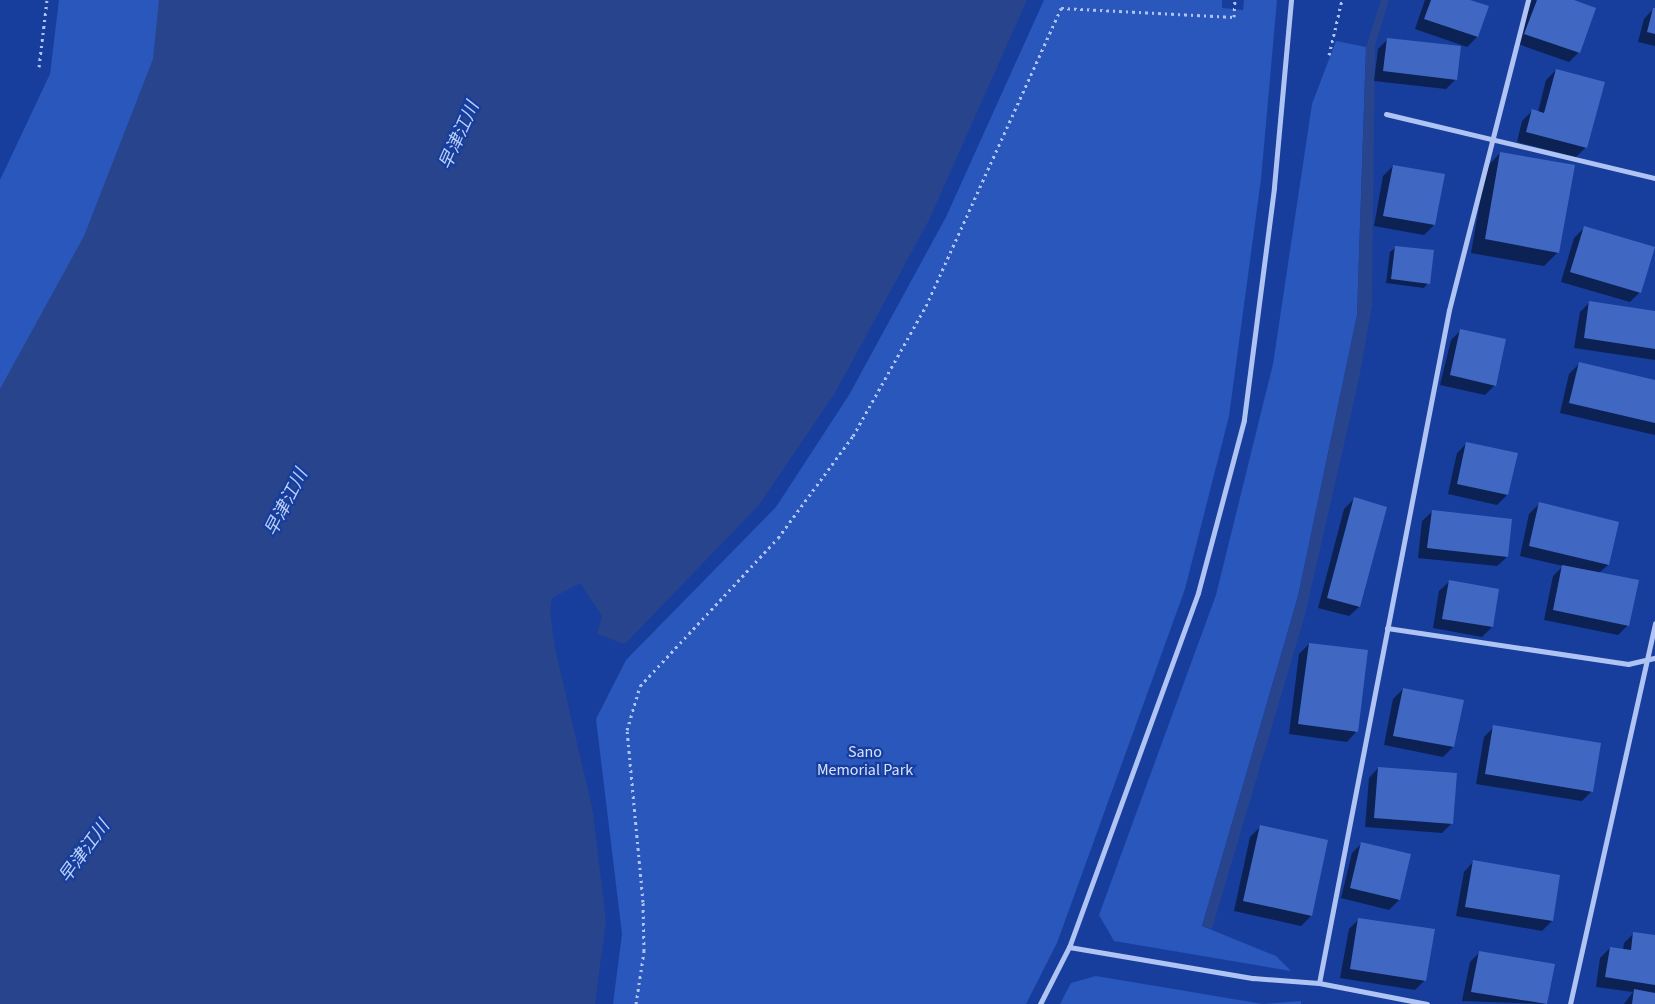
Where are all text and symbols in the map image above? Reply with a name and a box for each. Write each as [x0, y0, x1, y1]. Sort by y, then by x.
water label: 早津江川 [435, 99, 485, 173]
water label: 早津江川 [261, 466, 313, 540]
park label: Sano Memorial Park [817, 742, 913, 780]
water label: 早津江川 [55, 817, 115, 887]

